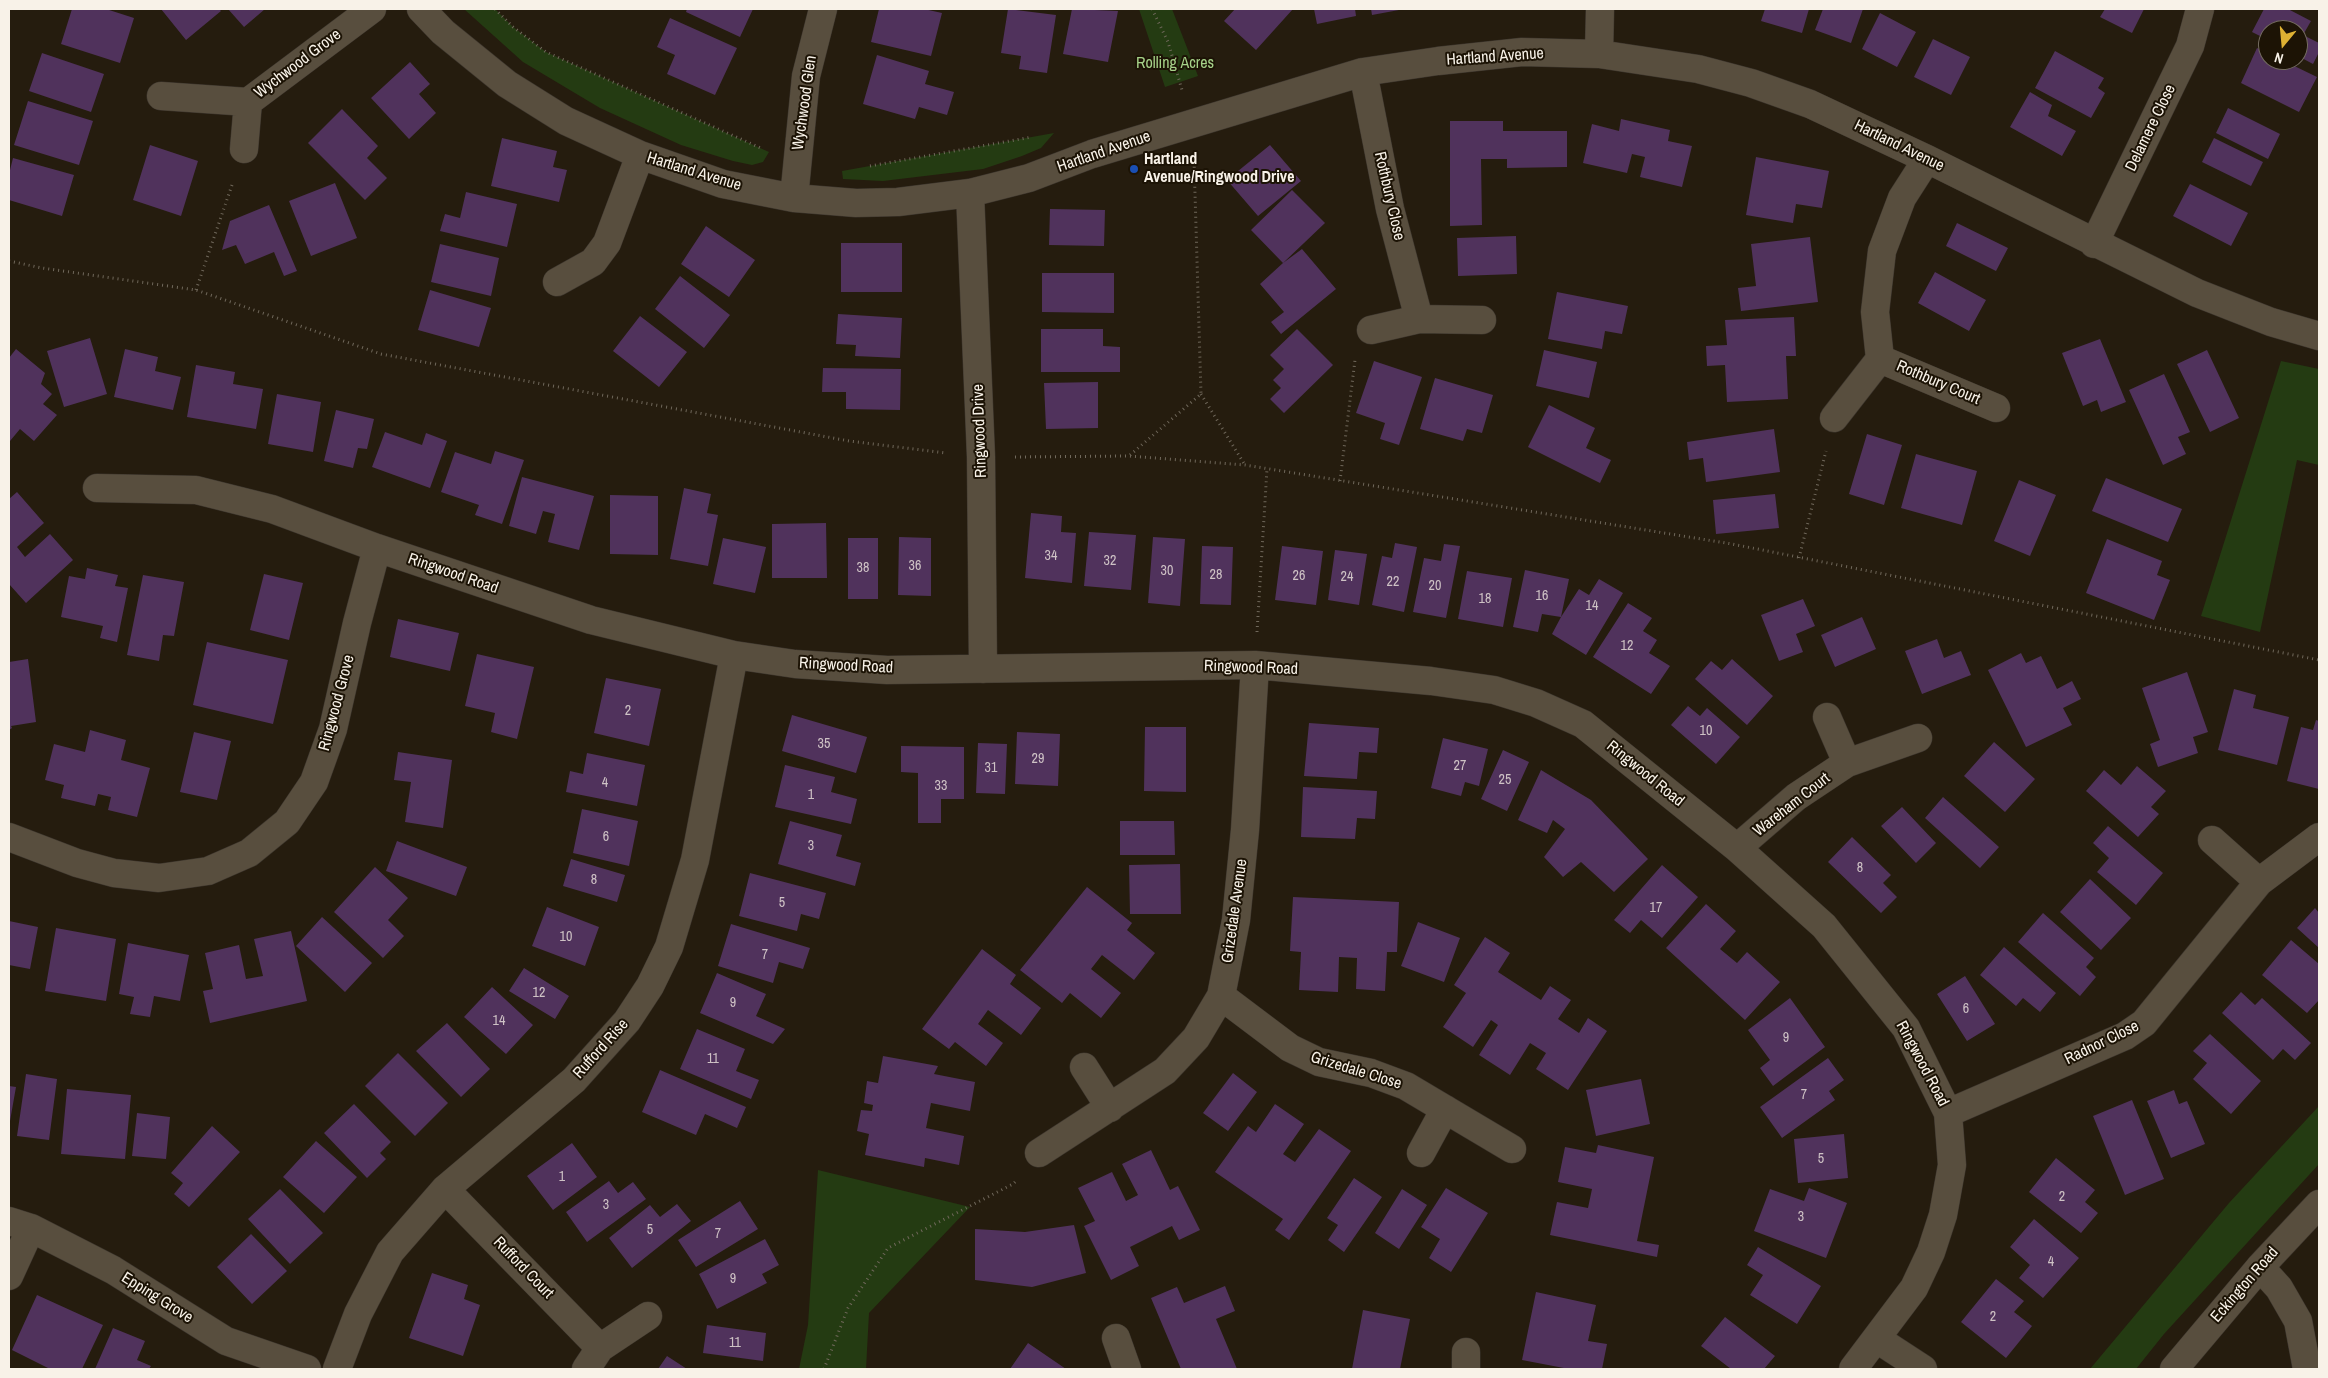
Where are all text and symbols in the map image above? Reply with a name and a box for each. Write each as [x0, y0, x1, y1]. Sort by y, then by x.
north arrow [2258, 20, 2308, 70]
street label: Wychwood Grove [251, 25, 345, 103]
street label: Hartland Avenue [1446, 44, 1544, 70]
text: N [2272, 49, 2286, 68]
street label: Wychwood Glen [789, 54, 821, 152]
park label: Rolling Acres [1136, 54, 1214, 74]
street label: Delamere Close [2122, 82, 2180, 174]
street label: Hartland Avenue [1851, 116, 1947, 176]
street label: Hartland Avenue [1055, 127, 1153, 177]
street label: Hartland Avenue [645, 149, 743, 195]
place label: Hartland Avenue/Ringwood Drive [1144, 150, 1294, 188]
street label: Rothbury Close [1369, 150, 1409, 242]
marker: Hartland Avenue/Ringwood Drive [1128, 163, 1140, 175]
street label: Rothbury Court [1893, 357, 1983, 409]
street label: Ringwood Drive [969, 384, 991, 478]
house number: 34 [1045, 548, 1057, 564]
street label: Ringwood Road [405, 550, 501, 598]
house number: 32 [1104, 553, 1116, 569]
house number: 36 [909, 558, 921, 574]
house number: 38 [857, 560, 869, 576]
house number: 30 [1161, 563, 1173, 579]
house number: 28 [1210, 567, 1222, 583]
house number: 26 [1293, 568, 1305, 584]
house number: 24 [1341, 569, 1353, 585]
house number: 22 [1387, 574, 1399, 590]
house number: 20 [1429, 578, 1441, 594]
house number: 16 [1536, 588, 1548, 604]
house number: 18 [1479, 591, 1491, 607]
house number: 14 [1586, 598, 1598, 614]
house number: 12 [1621, 638, 1633, 654]
street label: Ringwood Grove [315, 653, 359, 753]
street label: Ringwood Road [799, 654, 893, 678]
street label: Ringwood Road [1204, 657, 1298, 679]
house number: 2 [625, 703, 631, 719]
house number: 10 [1700, 723, 1712, 739]
house number: 35 [818, 736, 830, 752]
street label: Ringwood Road [1602, 737, 1688, 811]
house number: 29 [1032, 751, 1044, 767]
house number: 27 [1454, 758, 1466, 774]
house number: 31 [985, 760, 997, 776]
street label: Wareham Court [1750, 769, 1834, 841]
house number: 25 [1499, 772, 1511, 788]
house number: 4 [602, 775, 608, 791]
house number: 33 [935, 778, 947, 794]
house number: 1 [808, 787, 814, 803]
house number: 6 [603, 829, 609, 845]
house number: 3 [808, 838, 814, 854]
street label: Grizedale Avenue [1218, 858, 1252, 964]
house number: 8 [1857, 860, 1863, 876]
house number: 8 [591, 872, 597, 888]
house number: 5 [779, 895, 785, 911]
house number: 17 [1650, 900, 1662, 916]
house number: 10 [560, 929, 572, 945]
house number: 7 [762, 947, 768, 963]
house number: 12 [533, 985, 545, 1001]
house number: 9 [730, 995, 736, 1011]
house number: 6 [1963, 1001, 1969, 1017]
house number: 14 [493, 1013, 505, 1029]
street label: Rufford Rise [569, 1015, 633, 1083]
street label: Radnor Close [2062, 1017, 2142, 1069]
street label: Ringwood Road [1891, 1018, 1953, 1110]
house number: 9 [1783, 1030, 1789, 1046]
street label: Grizedale Close [1308, 1048, 1404, 1094]
house number: 11 [707, 1051, 719, 1067]
house number: 7 [1801, 1087, 1807, 1103]
house number: 5 [1818, 1151, 1824, 1167]
house number: 1 [559, 1169, 565, 1185]
house number: 2 [2059, 1189, 2065, 1205]
house number: 3 [603, 1197, 609, 1213]
house number: 3 [1798, 1209, 1804, 1225]
house number: 5 [647, 1222, 653, 1238]
house number: 7 [715, 1226, 721, 1242]
street label: Rufford Court [489, 1233, 557, 1303]
street label: Eckington Road [2207, 1243, 2283, 1327]
house number: 4 [2048, 1254, 2054, 1270]
street label: Epping Grove [118, 1268, 196, 1328]
house number: 9 [730, 1271, 736, 1287]
house number: 2 [1990, 1309, 1996, 1325]
house number: 11 [729, 1335, 741, 1351]

